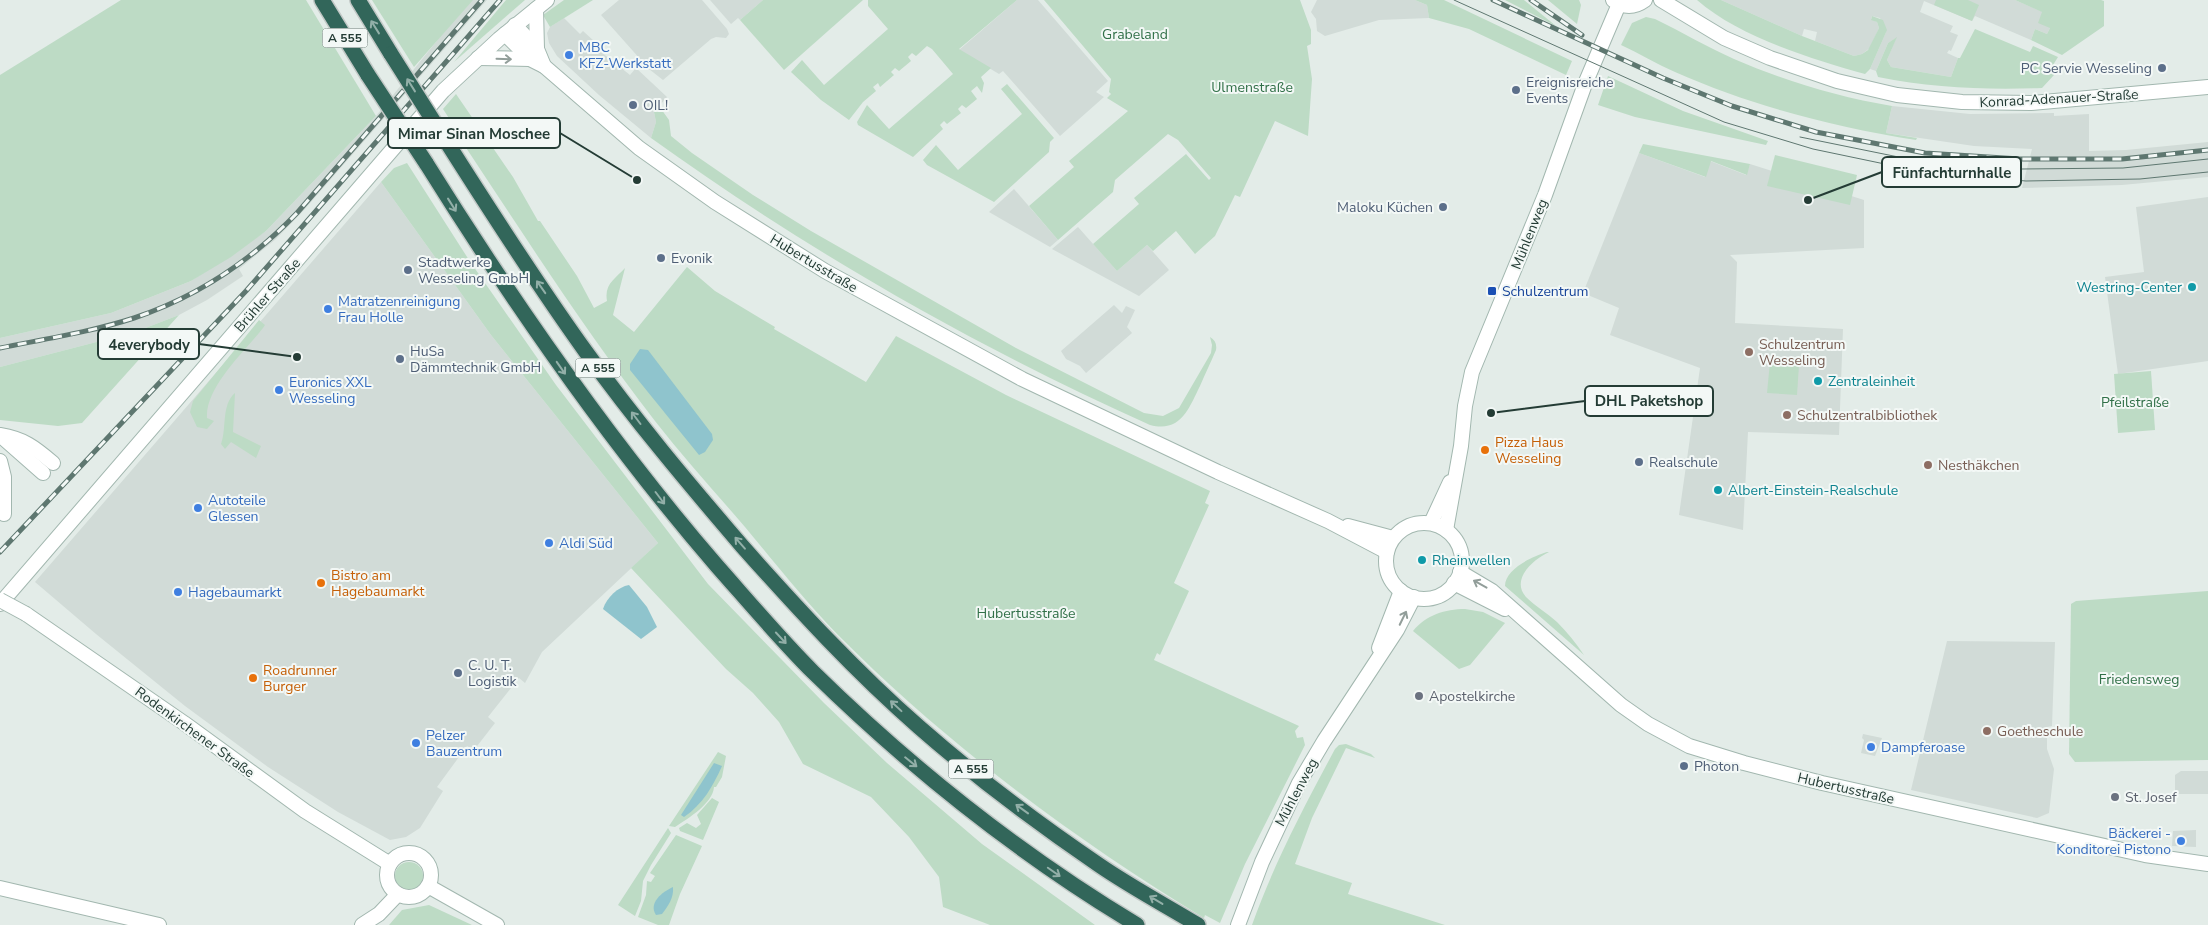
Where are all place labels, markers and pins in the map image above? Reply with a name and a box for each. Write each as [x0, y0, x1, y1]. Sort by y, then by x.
place label: MBC KFZ-Werkstatt [579, 38, 671, 73]
marker: MBC KFZ-Werkstatt [563, 49, 575, 61]
place label: PC Servie Wesseling [2021, 59, 2152, 78]
marker: PC Servie Wesseling [2156, 62, 2168, 74]
place label: Ereignisreiche Events [1526, 73, 1613, 108]
marker: Ereignisreiche Events [1510, 84, 1522, 96]
place label: OIL! [643, 96, 668, 115]
marker: OIL! [627, 99, 639, 111]
callout: Mimar Sinan Moschee [388, 118, 560, 148]
callout: Fünfachturnhalle [1882, 157, 2021, 187]
place label: Maloku Küchen [1337, 198, 1433, 217]
marker: Maloku Küchen [1437, 201, 1449, 213]
place label: Evonik [671, 249, 713, 268]
marker: Evonik [655, 252, 667, 264]
place label: Stadtwerke Wesseling GmbH [418, 253, 529, 288]
marker: Stadtwerke Wesseling GmbH [402, 264, 414, 276]
place label: Westring-Center [2076, 278, 2182, 297]
marker: Westring-Center [2186, 281, 2198, 293]
place label: Schulzentrum [1502, 282, 1589, 301]
marker: Schulzentrum [1486, 285, 1498, 297]
place label: Matratzenreinigung Frau Holle [338, 292, 460, 327]
marker: Matratzenreinigung Frau Holle [322, 303, 334, 315]
callout: 4everybody [98, 329, 199, 359]
place label: Schulzentrum Wesseling [1759, 335, 1846, 370]
place label: HuSa Dämmtechnik GmbH [410, 342, 541, 377]
marker: Schulzentrum Wesseling [1743, 346, 1755, 358]
marker: HuSa Dämmtechnik GmbH [394, 353, 406, 365]
place label: Zentraleinheit [1828, 372, 1915, 391]
place label: Euronics XXL Wesseling [289, 373, 372, 408]
marker: Zentraleinheit [1812, 375, 1824, 387]
marker: Euronics XXL Wesseling [273, 384, 285, 396]
callout: DHL Paketshop [1585, 386, 1713, 416]
place label: Schulzentralbibliothek [1797, 406, 1938, 425]
marker: Schulzentralbibliothek [1781, 409, 1793, 421]
place label: Pizza Haus Wesseling [1495, 433, 1564, 468]
marker: Pizza Haus Wesseling [1479, 444, 1491, 456]
place label: Realschule [1649, 453, 1718, 472]
marker: Realschule [1633, 456, 1645, 468]
place label: Nesthäkchen [1938, 456, 2019, 475]
marker: Nesthäkchen [1922, 459, 1934, 471]
place label: Albert-Einstein-Realschule [1728, 481, 1898, 500]
marker: Albert-Einstein-Realschule [1712, 484, 1724, 496]
place label: Autoteile Glessen [208, 491, 266, 526]
marker: Autoteile Glessen [192, 502, 204, 514]
place label: Aldi Süd [559, 534, 613, 553]
marker: Aldi Süd [543, 537, 555, 549]
place label: Rheinwellen [1432, 551, 1511, 570]
marker: Rheinwellen [1416, 554, 1428, 566]
place label: Bistro am Hagebaumarkt [331, 566, 424, 601]
marker: Bistro am Hagebaumarkt [315, 577, 327, 589]
place label: Hagebaumarkt [188, 583, 281, 602]
marker: Hagebaumarkt [172, 586, 184, 598]
place label: C. U. T. Logistik [468, 656, 518, 691]
place label: Roadrunner Burger [263, 661, 337, 696]
marker: C. U. T. Logistik [452, 667, 464, 679]
marker: Roadrunner Burger [247, 672, 259, 684]
place label: Apostelkirche [1429, 687, 1515, 706]
marker: Apostelkirche [1413, 690, 1425, 702]
place label: Goetheschule [1997, 722, 2083, 741]
marker: Goetheschule [1981, 725, 1993, 737]
place label: Pelzer Bauzentrum [426, 726, 502, 761]
marker: Pelzer Bauzentrum [410, 737, 422, 749]
place label: Dampferoase [1881, 738, 1965, 757]
marker: Dampferoase [1865, 741, 1877, 753]
place label: Photon [1694, 757, 1739, 776]
marker: Photon [1678, 760, 1690, 772]
place label: St. Josef [2125, 788, 2177, 807]
marker: St. Josef [2109, 791, 2121, 803]
place label: Bäckerei - Konditorei Pistono [2056, 824, 2171, 859]
marker: Bäckerei - Konditorei Pistono [2175, 835, 2187, 847]

